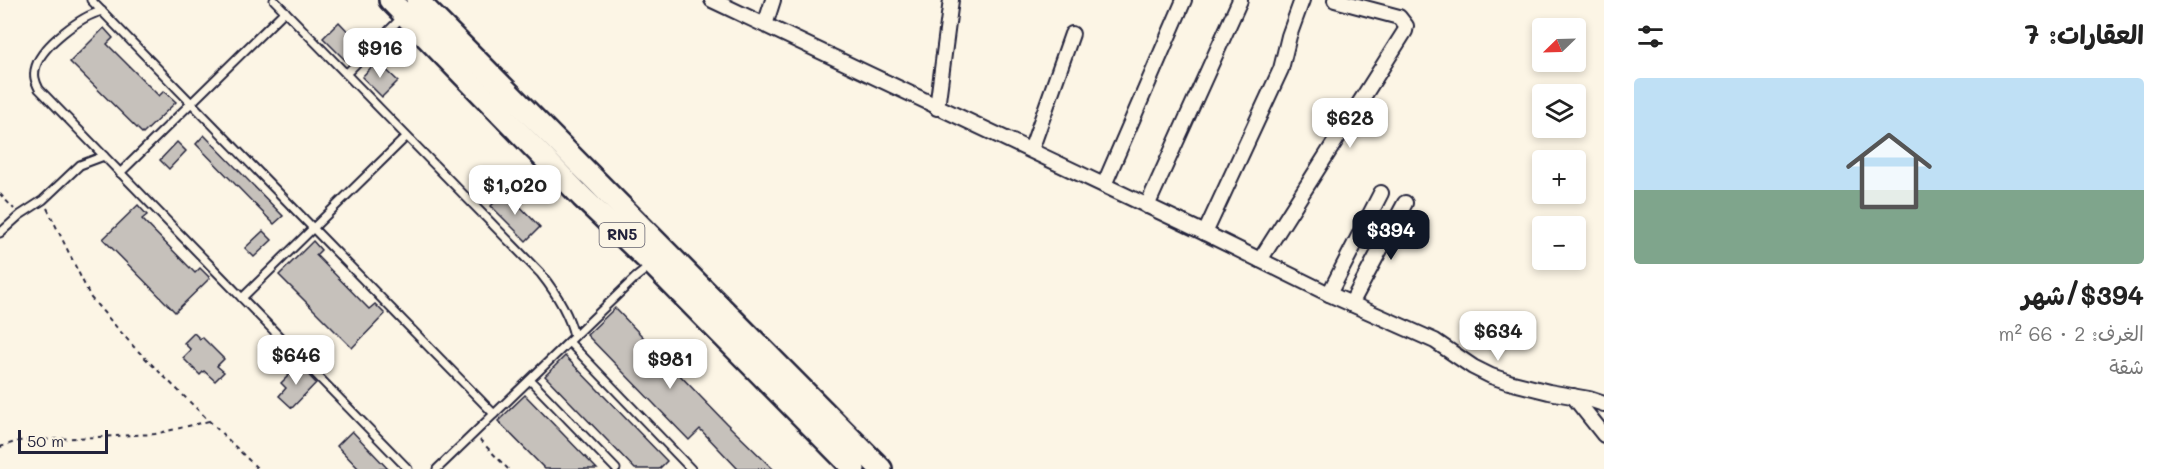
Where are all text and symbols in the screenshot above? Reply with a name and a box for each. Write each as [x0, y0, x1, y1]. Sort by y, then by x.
text: العقارات: 7 [2025, 17, 2144, 51]
north arrow [1532, 18, 1586, 72]
map controls [1532, 18, 1586, 270]
icon: filters [1634, 20, 1667, 53]
pin: $916 [344, 28, 416, 79]
text: $916 [357, 34, 403, 60]
button: layers [1532, 84, 1586, 138]
pin: $628 [1314, 98, 1386, 149]
text: $628 [1326, 104, 1374, 130]
icon: home [1835, 117, 1943, 225]
button: + [1532, 150, 1586, 204]
pin: $1,020 [466, 165, 564, 216]
text: $1,020 [483, 171, 547, 197]
pin: $394 [1355, 210, 1427, 261]
text: $394 [1366, 216, 1416, 242]
button: − [1532, 216, 1586, 270]
road number: RN5 [600, 223, 644, 247]
text: $394/شهر [2022, 278, 2144, 312]
pin: $634 [1462, 311, 1534, 362]
text: $634 [1473, 317, 1523, 343]
text: الغرف: 2 · 66 m² [1999, 320, 2144, 346]
pin: $646 [260, 335, 332, 386]
pin: $981 [634, 339, 706, 390]
text: $646 [271, 341, 321, 367]
text: $981 [647, 345, 693, 371]
text: شقة [2109, 353, 2144, 379]
scale bar [18, 427, 108, 454]
text: 50 m [27, 430, 64, 451]

